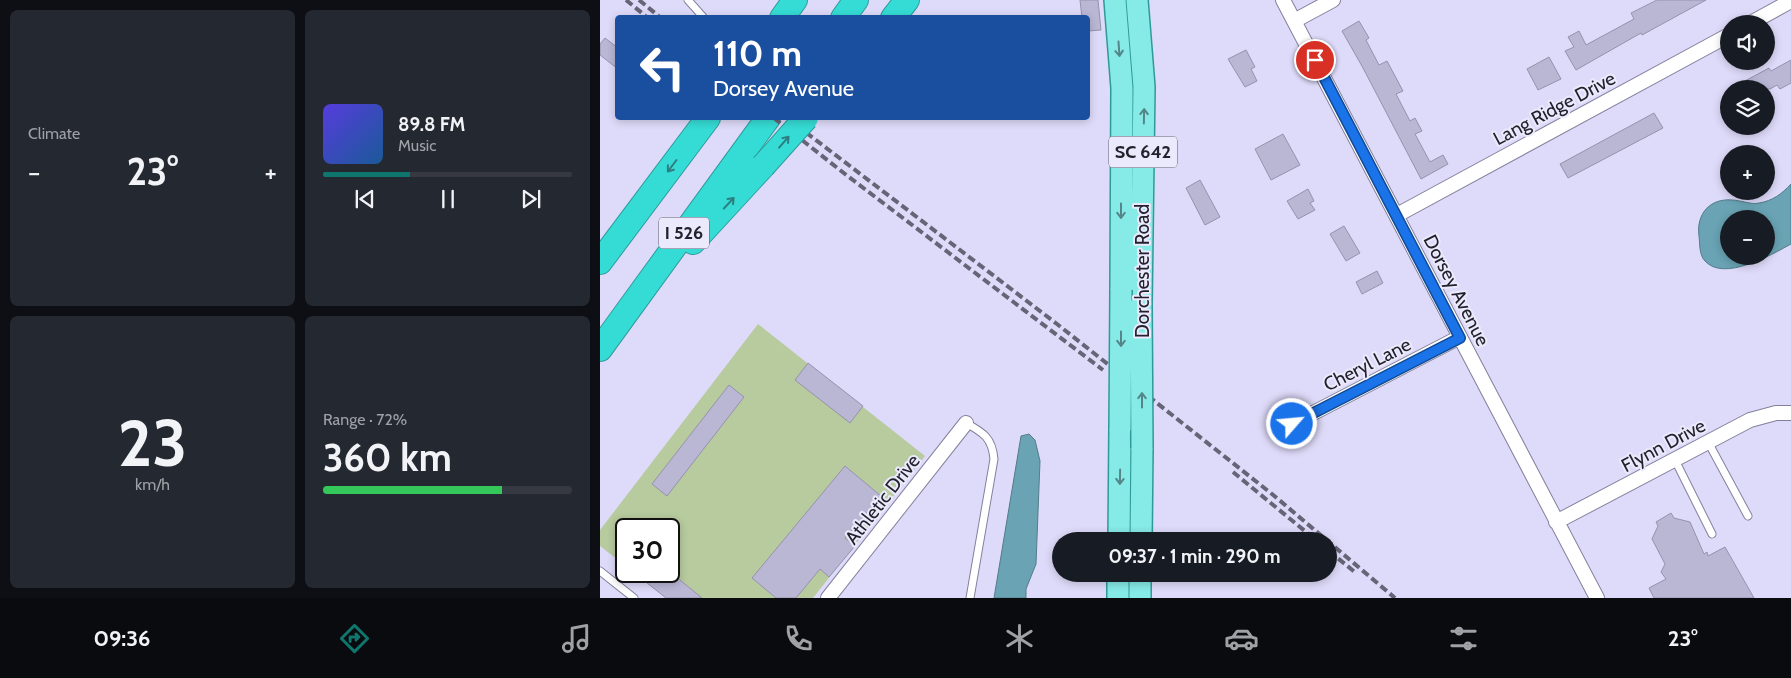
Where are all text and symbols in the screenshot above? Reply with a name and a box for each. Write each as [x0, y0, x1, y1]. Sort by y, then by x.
map controls [1720, 15, 1775, 265]
button: sound [1720, 15, 1775, 70]
text: 110 m [713, 32, 802, 75]
icon: left [630, 35, 695, 100]
pin [1294, 39, 1336, 81]
one-way arrow [1114, 40, 1124, 56]
icon: arrive [1301, 46, 1329, 74]
street label: Lang Ridge Drive [1489, 66, 1619, 150]
text: Dorsey Avenue [713, 75, 854, 102]
button: layers [1720, 80, 1775, 135]
one-way arrow [1139, 108, 1149, 124]
text: 89.8 FM [398, 113, 465, 136]
text: Climate [28, 124, 80, 143]
one-way arrow [779, 135, 790, 148]
text: Music [398, 136, 436, 155]
road number: SC 642 [1109, 136, 1177, 168]
button: + [1720, 145, 1775, 200]
text: 23° [127, 148, 178, 195]
text: − [28, 155, 40, 189]
text: + [265, 155, 277, 189]
one-way arrow [666, 159, 677, 172]
icon: previous [351, 185, 379, 213]
icon: pause [434, 185, 462, 213]
icon: next [517, 185, 545, 213]
one-way arrow [723, 197, 734, 210]
one-way arrow [1116, 202, 1126, 219]
street label: Dorchester Road [1131, 204, 1154, 338]
button: − [1720, 210, 1775, 265]
road number: I 526 [659, 218, 709, 248]
street label: Dorsey Avenue [1419, 231, 1495, 350]
one-way arrow [1116, 330, 1126, 346]
street label: Cheryl Lane [1320, 332, 1415, 396]
one-way arrow [1137, 392, 1147, 408]
position arrow [1265, 397, 1317, 449]
text: 23 [118, 403, 187, 482]
text: Range · 72% [323, 410, 407, 429]
street label: Flynn Drive [1617, 414, 1709, 477]
text: 360 km [323, 434, 452, 481]
street label: Athletic Drive [840, 449, 925, 549]
one-way arrow [1115, 469, 1125, 485]
text: km/h [135, 475, 170, 494]
speed limit sign: 30 [615, 518, 680, 583]
text: 09:37 · 1 min · 290 m [1109, 545, 1280, 568]
icon: directions [337, 621, 372, 656]
icon: music [559, 621, 594, 656]
icon: phone [781, 621, 816, 656]
icon: climate [1002, 621, 1037, 656]
icon: car [1224, 621, 1259, 656]
icon: filters [1446, 621, 1481, 656]
text: 09:36 [93, 625, 150, 652]
text: 23° [1668, 625, 1698, 652]

